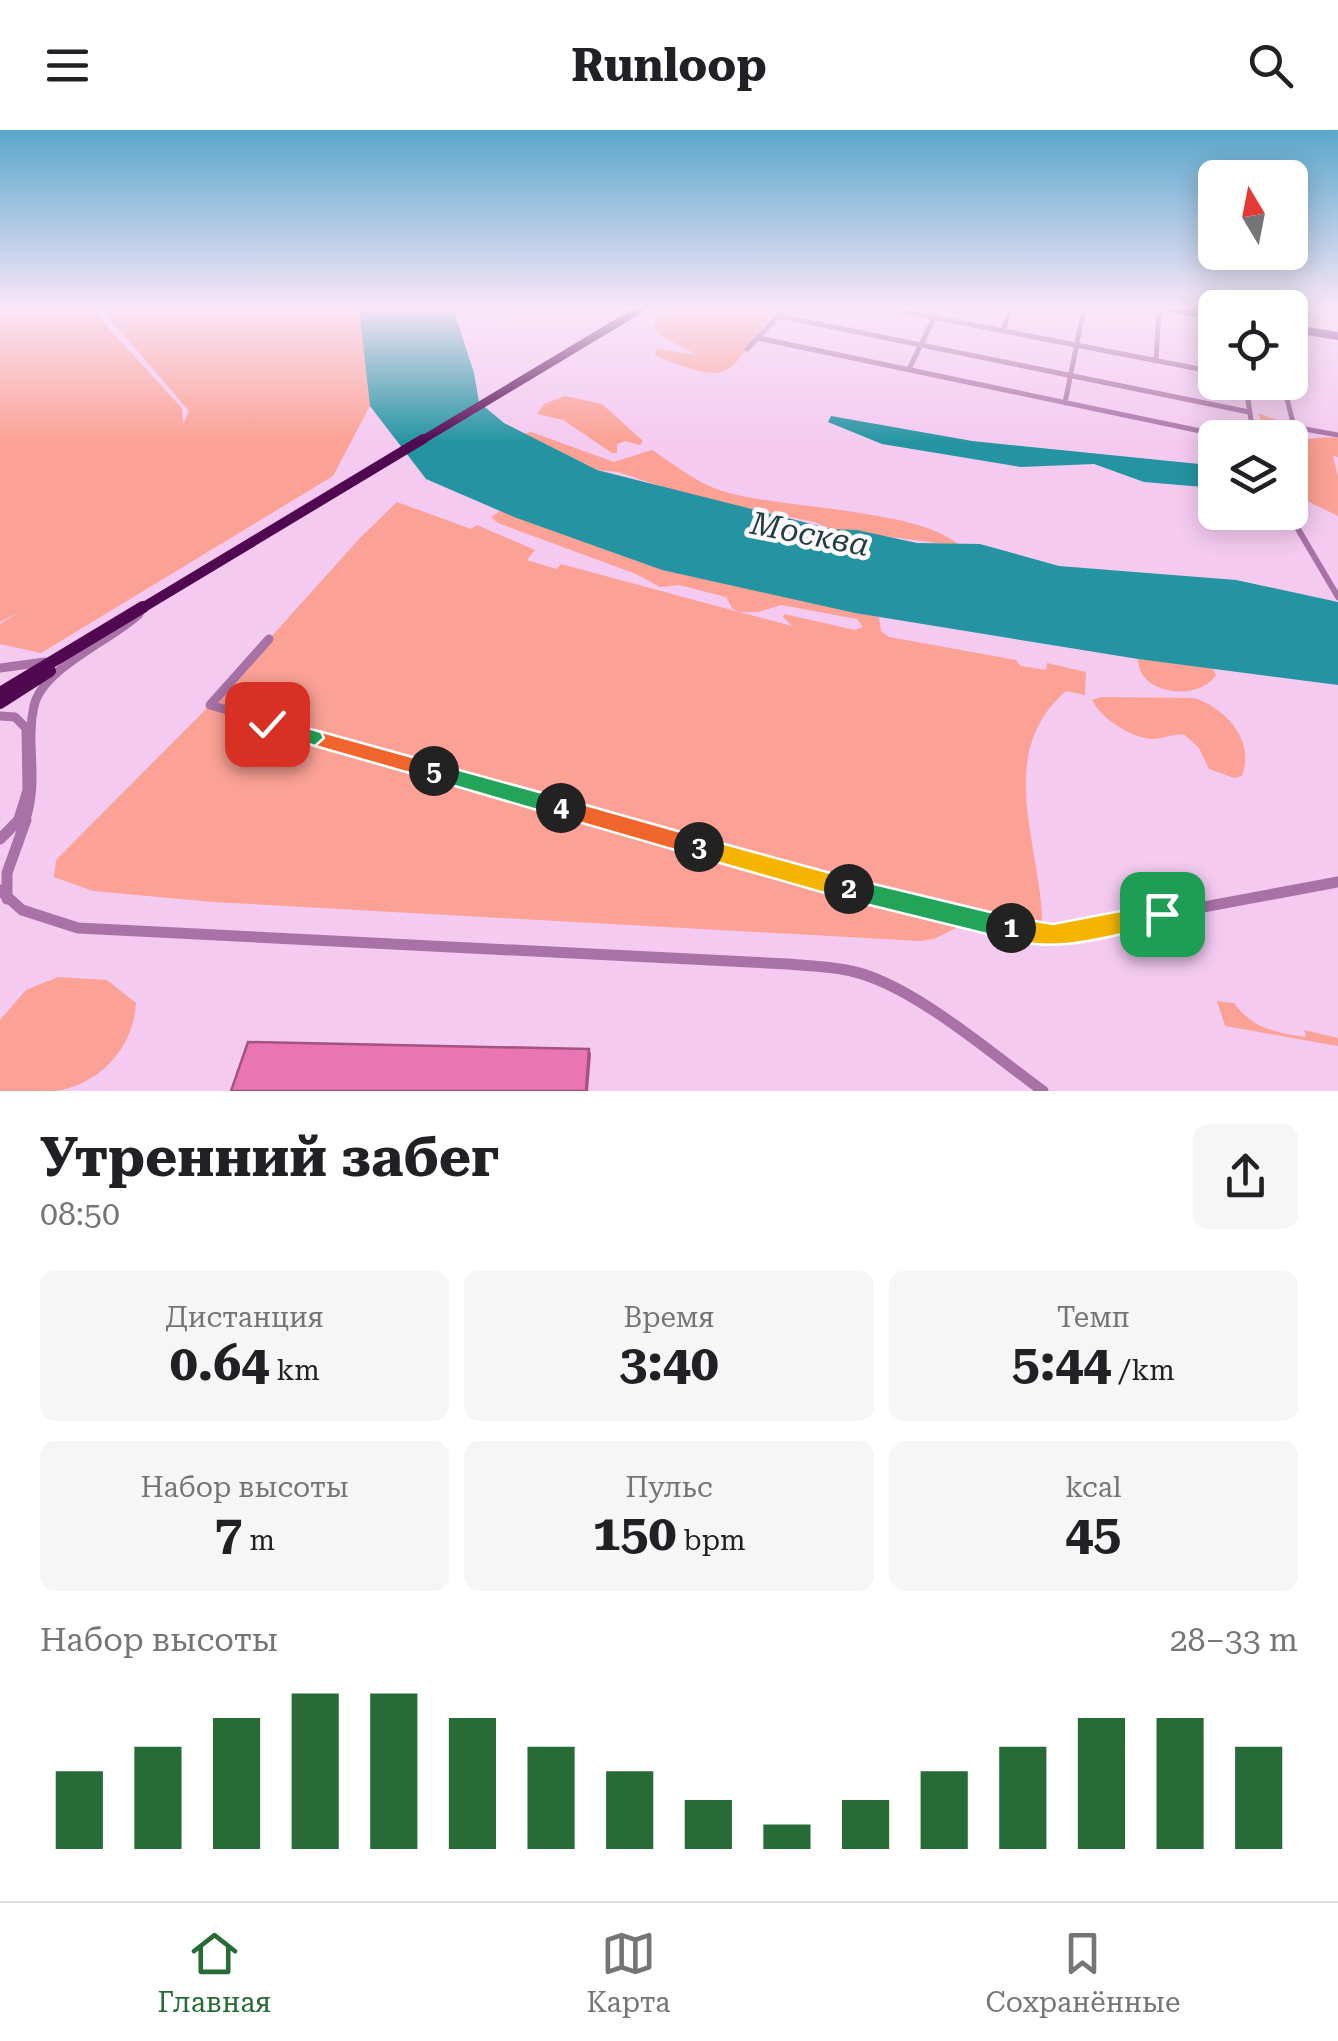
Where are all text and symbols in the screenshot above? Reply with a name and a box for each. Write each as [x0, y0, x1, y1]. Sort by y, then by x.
icon: menu [40, 38, 95, 93]
icon: search [1243, 38, 1298, 93]
text: Runloop [571, 39, 767, 92]
north arrow [1198, 160, 1308, 270]
map controls [1198, 160, 1308, 530]
button: locate [1198, 290, 1308, 400]
button: layers [1198, 420, 1308, 530]
water label: Москва [747, 504, 872, 564]
pin [225, 682, 310, 767]
icon: check [240, 697, 295, 752]
pin: 5 [409, 746, 459, 796]
text: 5 [426, 754, 442, 787]
pin: 4 [536, 783, 586, 833]
text: 4 [553, 791, 569, 824]
pin: 3 [674, 822, 724, 872]
text: 3 [691, 830, 707, 863]
pin: 2 [824, 864, 874, 914]
text: 2 [841, 872, 857, 905]
pin [1120, 872, 1205, 957]
icon: arrive [1135, 887, 1190, 942]
pin: 1 [986, 903, 1036, 953]
text: 1 [1003, 911, 1019, 944]
button: share [1193, 1124, 1298, 1229]
text: Утренний забег [40, 1125, 499, 1189]
text: 08:50 [40, 1195, 120, 1233]
text: Дистанция [165, 1301, 324, 1334]
text: Время [623, 1301, 715, 1334]
text: Темп [1057, 1301, 1130, 1334]
text: 0.64 [170, 1334, 269, 1392]
text: 3:40 [619, 1334, 719, 1392]
text: 5:44 [1012, 1334, 1111, 1392]
text: km [269, 1354, 320, 1387]
text: /km [1111, 1354, 1175, 1387]
text: Набор высоты [141, 1471, 349, 1504]
text: Пульс [625, 1471, 713, 1504]
text: kcal [1065, 1471, 1122, 1504]
text: 7 [214, 1504, 242, 1562]
text: 150 [592, 1504, 676, 1562]
text: 45 [1065, 1504, 1121, 1562]
text: m [242, 1524, 275, 1557]
text: bpm [676, 1524, 745, 1557]
text: Набор высоты [40, 1621, 278, 1659]
text: 28–33 m [1170, 1621, 1298, 1659]
tab: Главная [158, 1926, 271, 2019]
tab: Карта [587, 1926, 670, 2019]
tab: Сохранённые [985, 1926, 1180, 2019]

